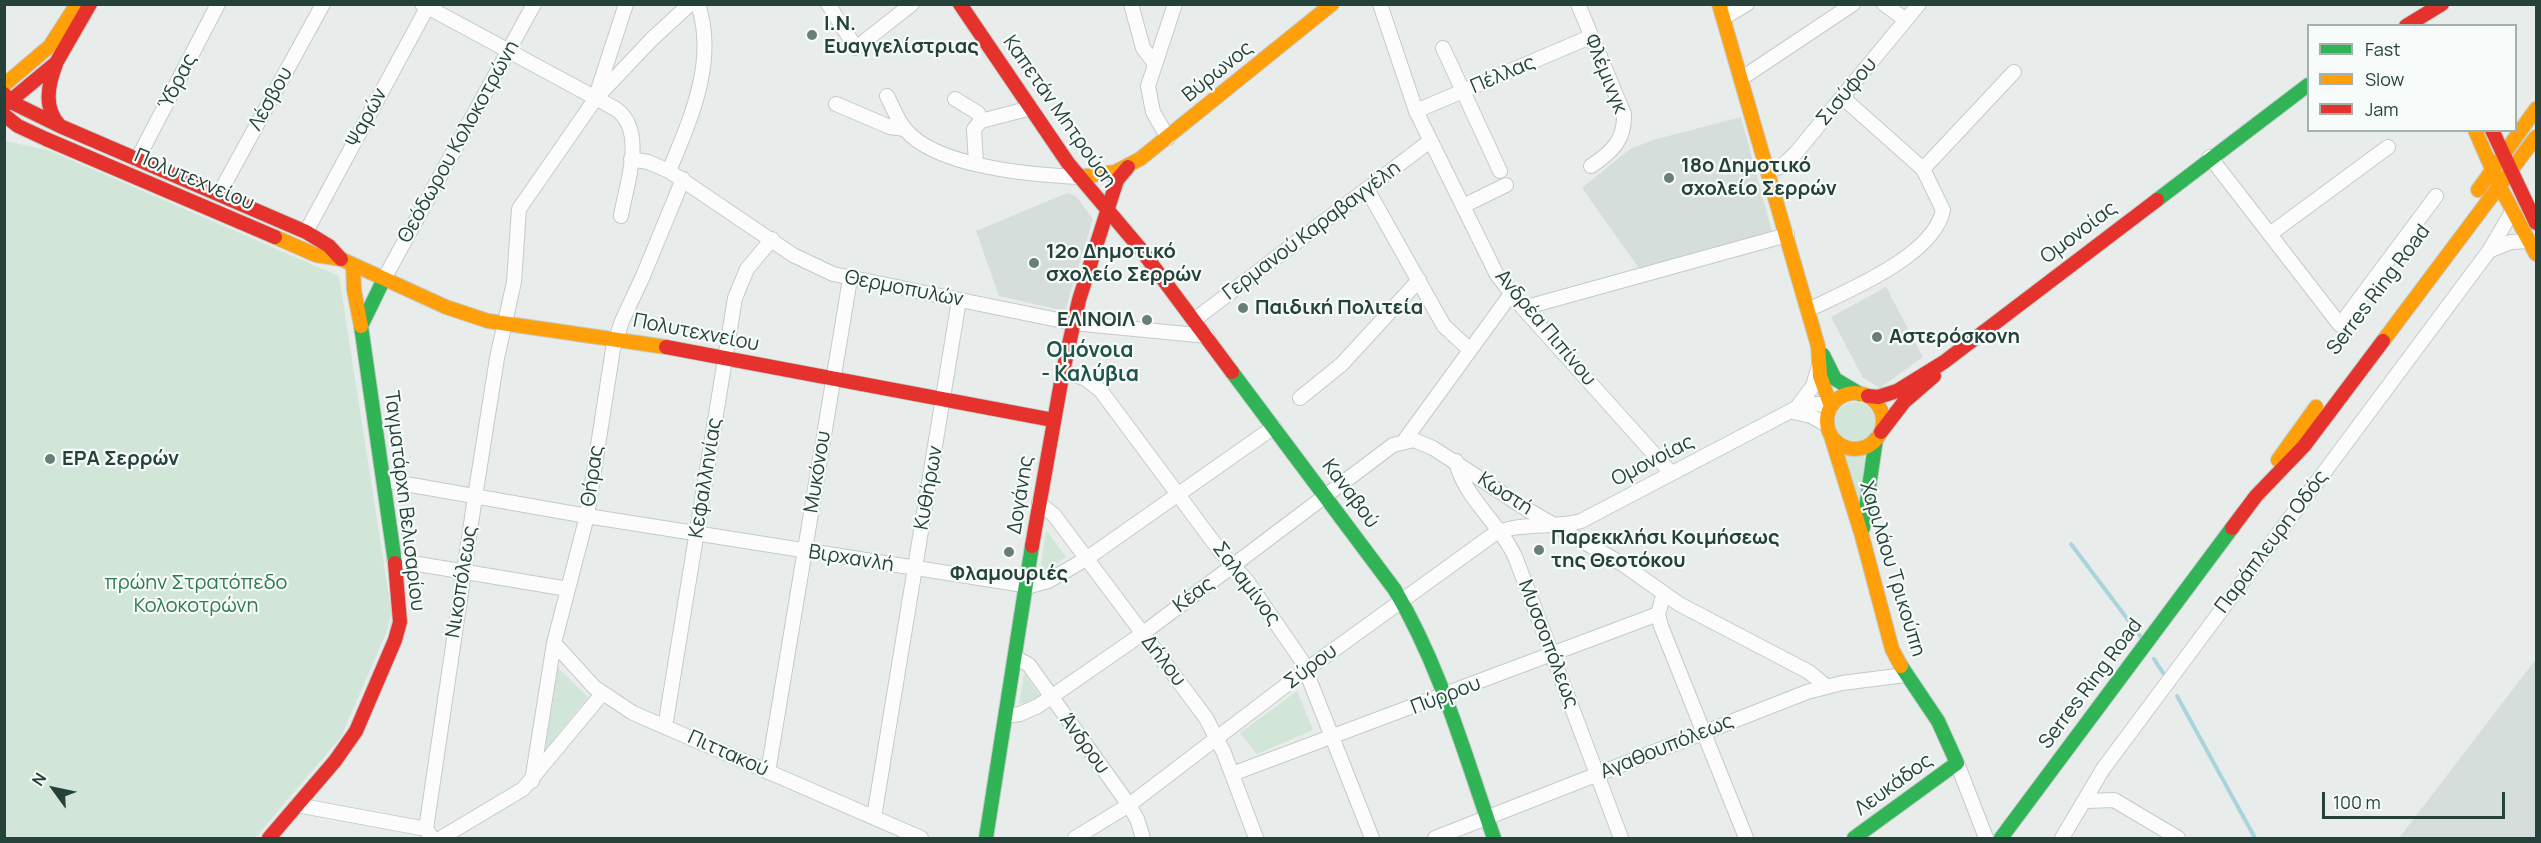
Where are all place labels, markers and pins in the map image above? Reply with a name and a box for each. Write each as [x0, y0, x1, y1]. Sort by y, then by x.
place label: Ι.Ν. Ευαγγελίστριας [824, 12, 979, 59]
marker: Ι.Ν. Ευαγγελίστριας [805, 28, 819, 42]
place label: 18ο Δημοτικό σχολείο Σερρών [1681, 154, 1837, 201]
marker: 18ο Δημοτικό σχολείο Σερρών [1662, 171, 1676, 185]
place label: 12ο Δημοτικό σχολείο Σερρών [1046, 240, 1202, 287]
marker: 12ο Δημοτικό σχολείο Σερρών [1027, 256, 1041, 270]
place label: Παιδική Πολιτεία [1255, 296, 1423, 320]
marker: Παιδική Πολιτεία [1236, 301, 1250, 315]
place label: ΕΛΙΝΟΙΛ [1057, 308, 1135, 332]
marker: ΕΛΙΝΟΙΛ [1140, 313, 1154, 327]
place label: Αστερόσκονη [1889, 325, 2020, 349]
marker: Αστερόσκονη [1870, 330, 1884, 344]
place label: ΕΡΑ Σερρών [62, 447, 179, 471]
marker: ΕΡΑ Σερρών [43, 452, 57, 466]
place label: Παρεκκλήσι Κοιμήσεως της Θεοτόκου [1551, 526, 1780, 573]
marker: Παρεκκλήσι Κοιμήσεως της Θεοτόκου [1532, 543, 1546, 557]
marker: Φλαμουριές [1002, 545, 1016, 559]
place label: Φλαμουριές [950, 562, 1068, 586]

